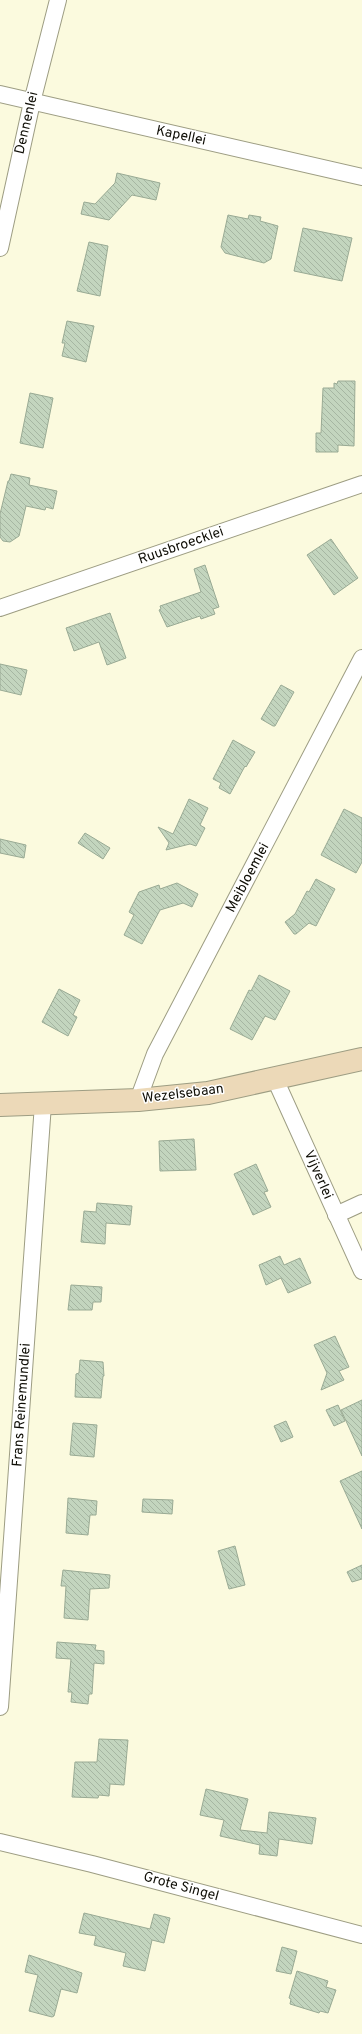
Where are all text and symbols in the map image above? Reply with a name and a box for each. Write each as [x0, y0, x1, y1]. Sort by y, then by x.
street label: Dennenlei [12, 90, 42, 156]
street label: Kapellei [154, 122, 208, 150]
street label: Ruusbroecklei [136, 523, 226, 569]
street label: Meibloemlei [223, 840, 273, 916]
street label: Wezelsebaan [141, 1081, 225, 1107]
street label: Vijverlei [300, 1148, 336, 1202]
street label: Frans Reinemundlei [9, 1343, 35, 1467]
street label: Grote Singel [141, 1869, 221, 1905]

